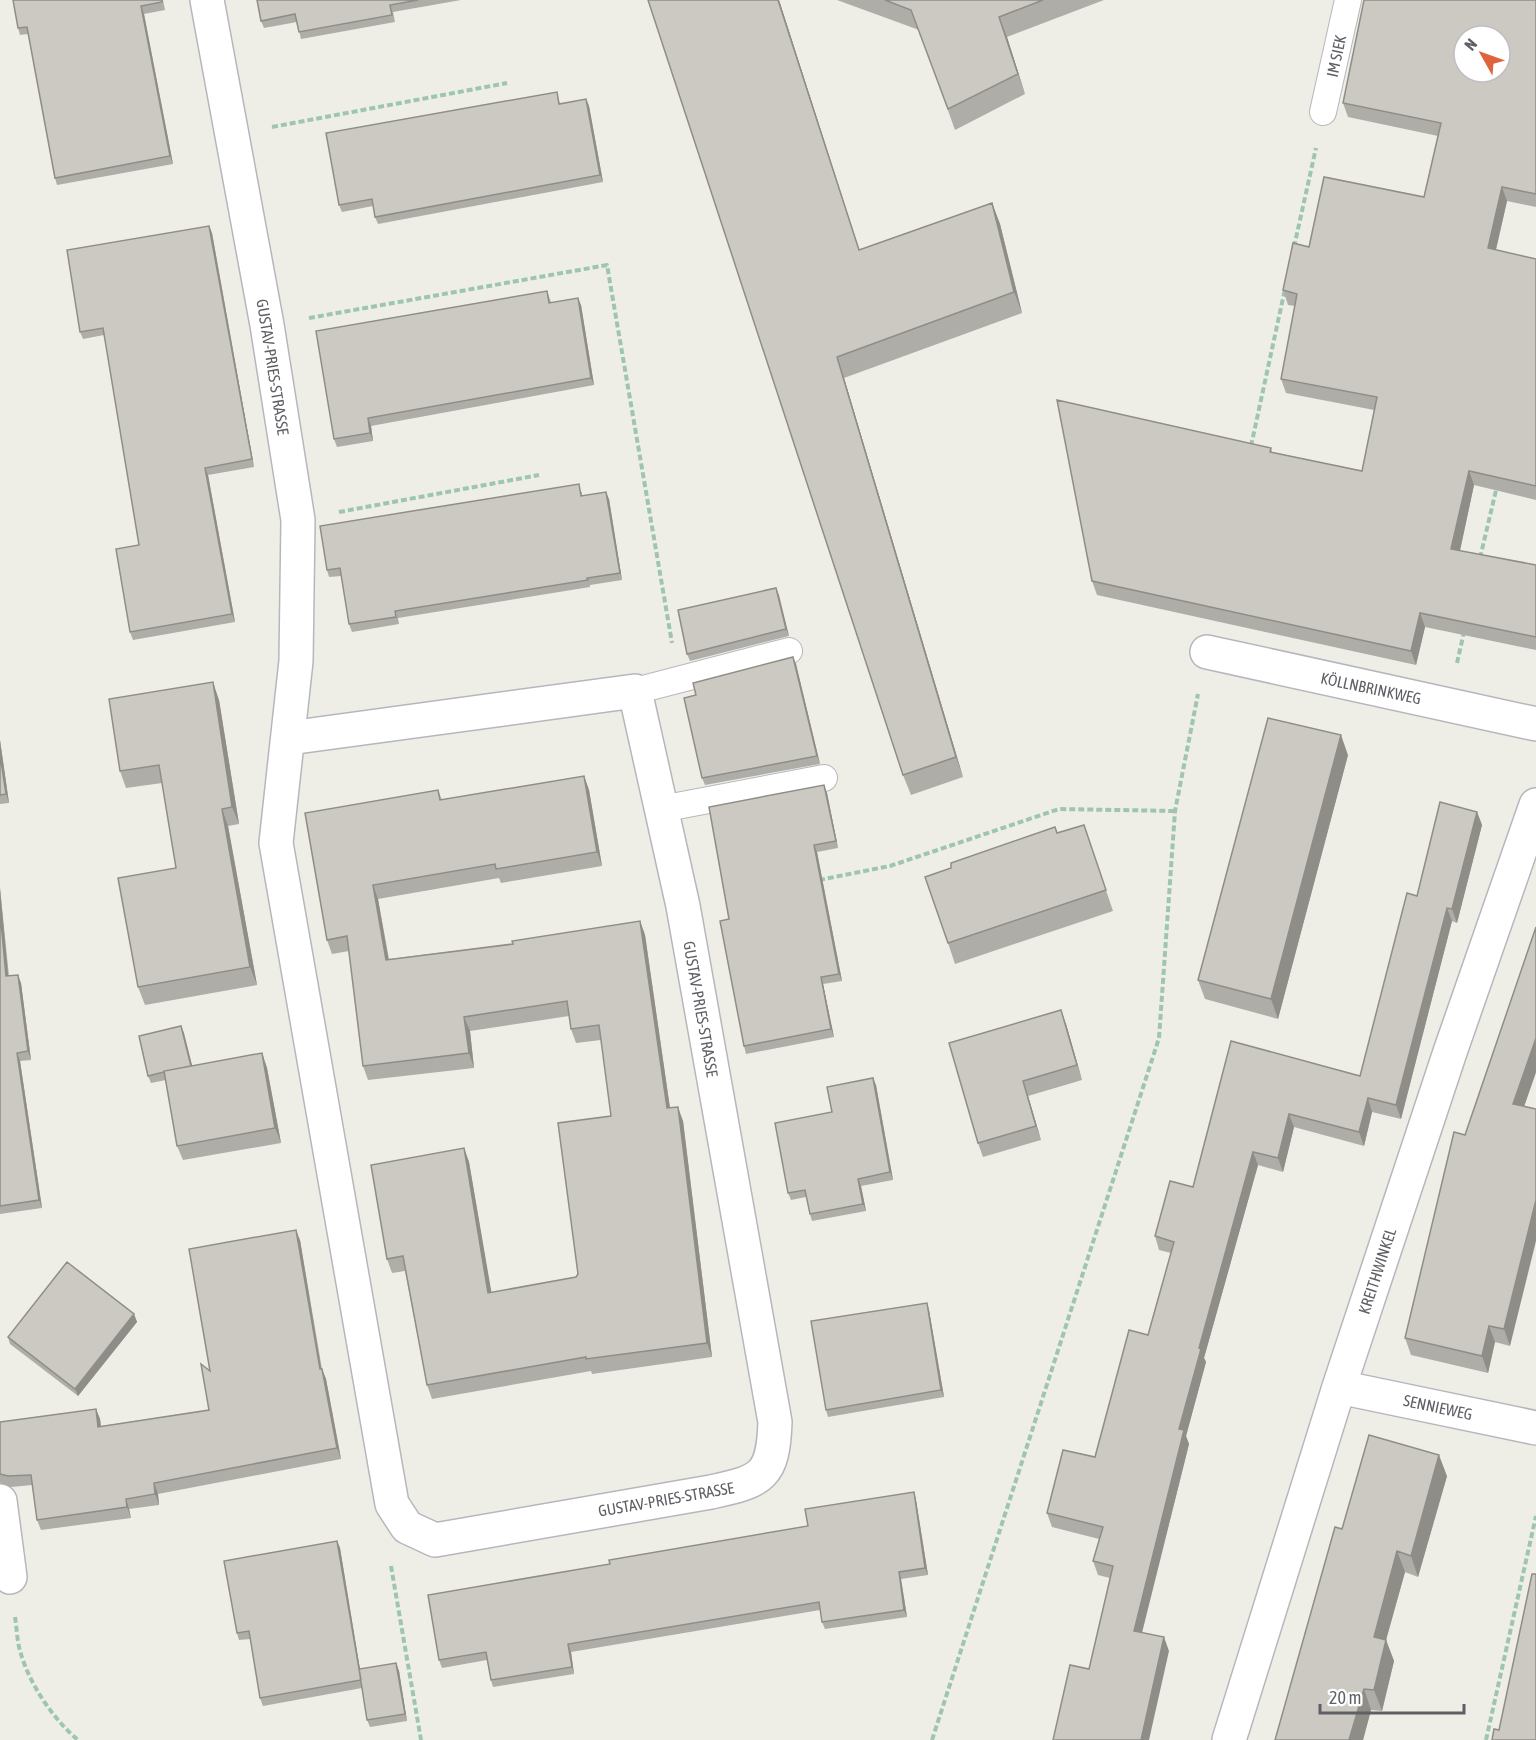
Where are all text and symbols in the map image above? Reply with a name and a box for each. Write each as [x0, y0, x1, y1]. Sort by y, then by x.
north arrow [1452, 24, 1512, 84]
street label: IM SIEK [1323, 33, 1349, 79]
text: N [1461, 35, 1480, 54]
street label: GUSTAV-PRIES-STRASSE [253, 298, 293, 436]
street label: KÖLLNBRINKWEG [1319, 669, 1423, 707]
street label: GUSTAV-PRIES-STRASSE [680, 940, 722, 1078]
street label: KREITHWINKEL [1355, 1225, 1400, 1316]
street label: SENNIEWEG [1402, 1391, 1474, 1423]
street label: GUSTAV-PRIES-STRASSE [597, 1478, 735, 1520]
scale bar [1320, 1677, 1464, 1715]
text: 20 m [1329, 1687, 1361, 1708]

